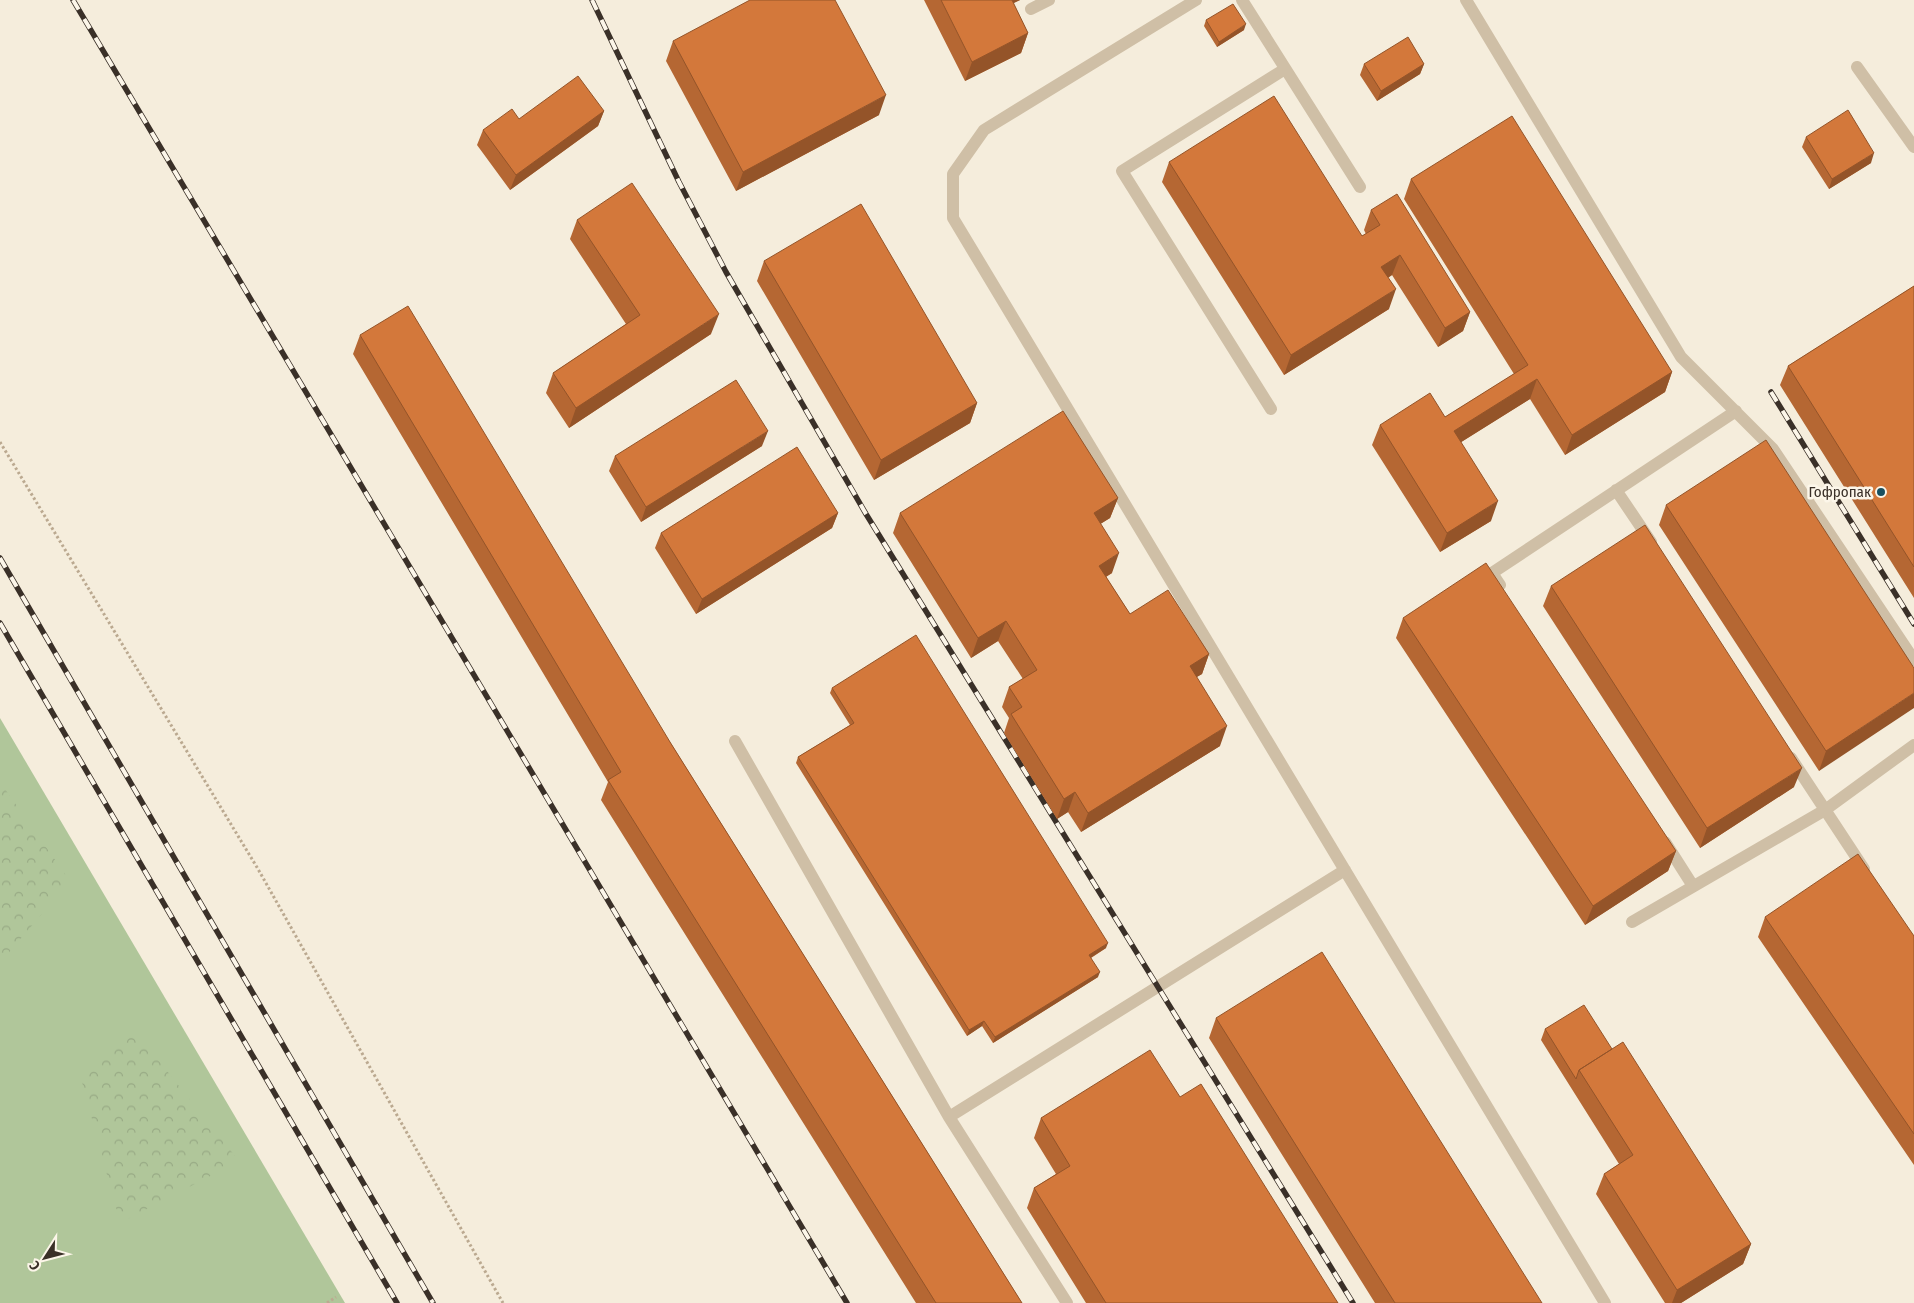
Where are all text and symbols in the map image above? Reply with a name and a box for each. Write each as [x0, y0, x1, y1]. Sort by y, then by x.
place label: Гофропак [1808, 483, 1871, 501]
marker: Гофропак [1875, 486, 1887, 498]
north arrow [20, 1233, 70, 1283]
text: С [25, 1257, 44, 1273]

